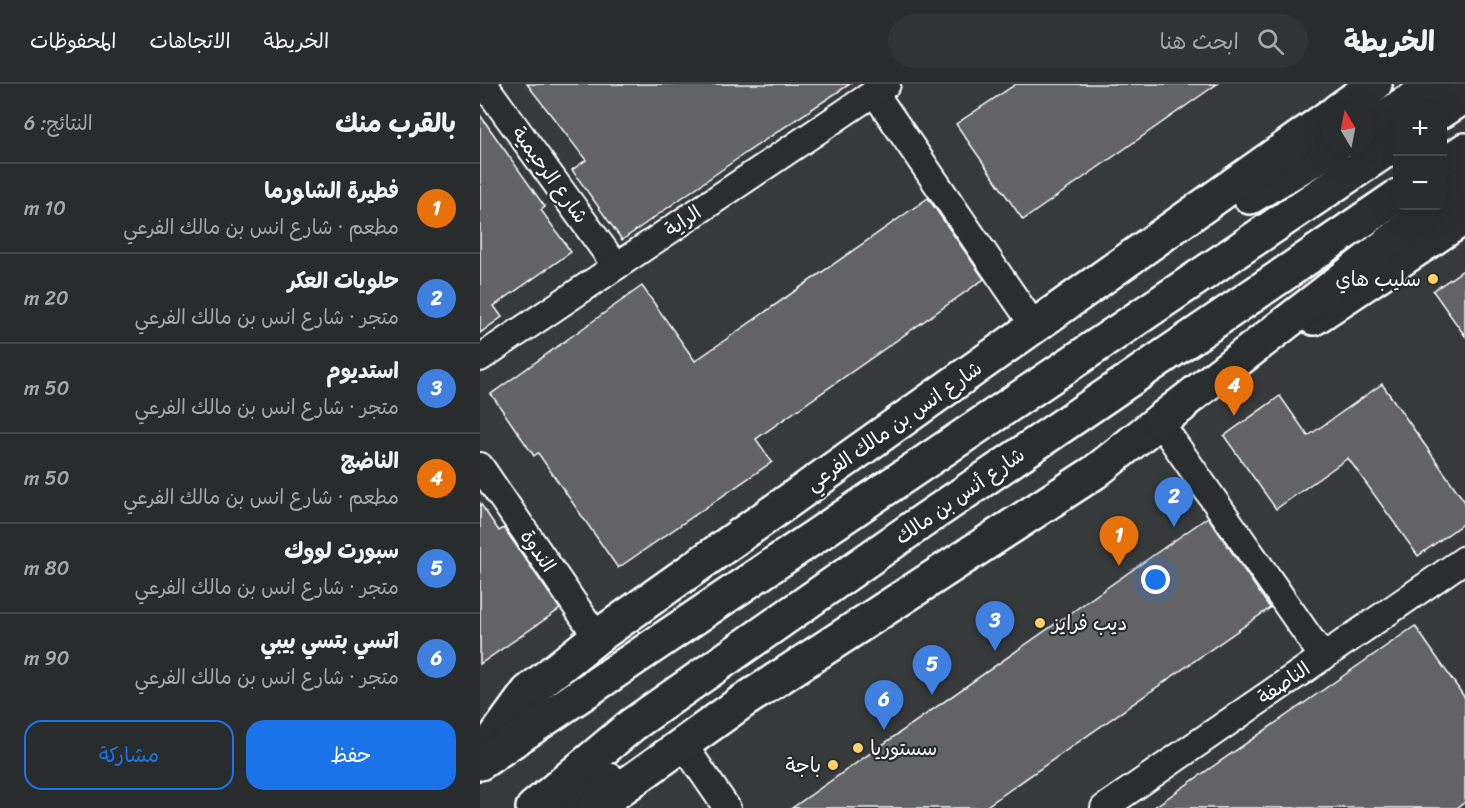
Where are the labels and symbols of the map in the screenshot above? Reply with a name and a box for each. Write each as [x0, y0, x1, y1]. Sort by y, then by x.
north arrow [1321, 102, 1375, 156]
street label: شارع الرحيمية [502, 119, 598, 231]
street label: الراية [657, 196, 709, 246]
place label: سليب هاي [1336, 262, 1421, 297]
marker: سليب هاي [1426, 272, 1440, 286]
street label: شارع انس بن مالك الفرعي [798, 352, 990, 500]
pin: 4 [1214, 366, 1254, 416]
street label: شارع أنس بن مالك [888, 438, 1032, 554]
pin: 2 [1154, 478, 1194, 527]
pin: 1 [1100, 516, 1138, 566]
street label: الندوة [511, 522, 565, 580]
your location [1141, 565, 1170, 594]
pin: 3 [976, 602, 1014, 651]
place label: ديب فرايز [1050, 606, 1127, 641]
marker: ديب فرايز [1033, 616, 1047, 630]
pin: 5 [912, 646, 952, 695]
street label: الناصفة [1250, 652, 1318, 714]
pin: 6 [864, 680, 904, 730]
place label: سستوريا [870, 731, 937, 766]
marker: سستوريا [851, 741, 865, 755]
place label: باجة [785, 748, 821, 783]
marker: باجة [826, 758, 840, 772]

